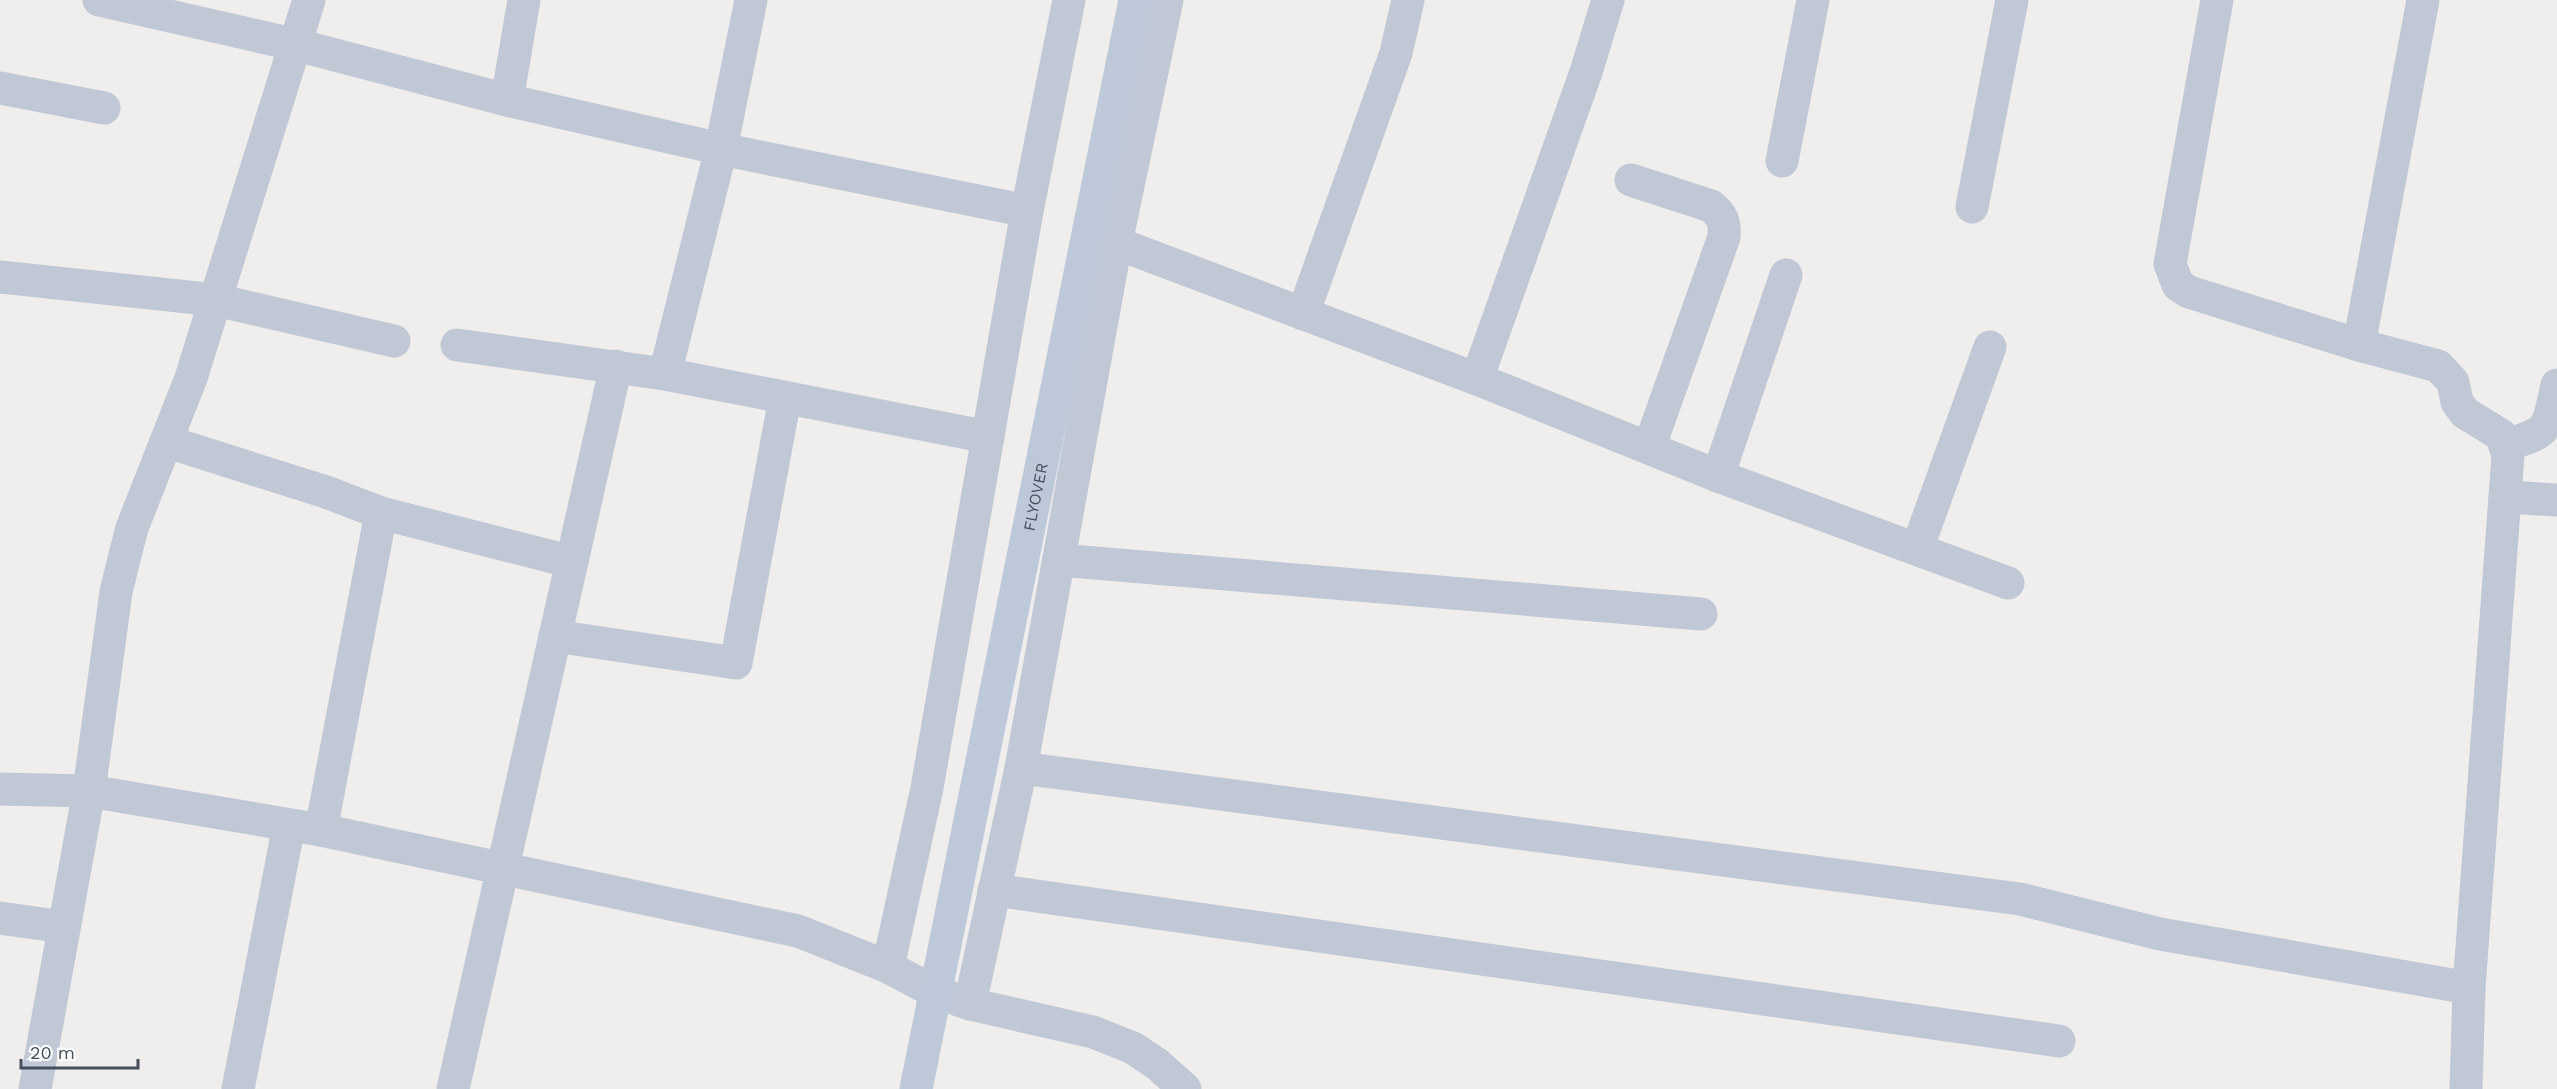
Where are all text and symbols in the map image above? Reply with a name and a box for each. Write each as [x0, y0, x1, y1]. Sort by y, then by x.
street label: FLYOVER [1019, 461, 1051, 533]
scale bar [21, 1032, 138, 1070]
text: 20 m [30, 1042, 75, 1063]

